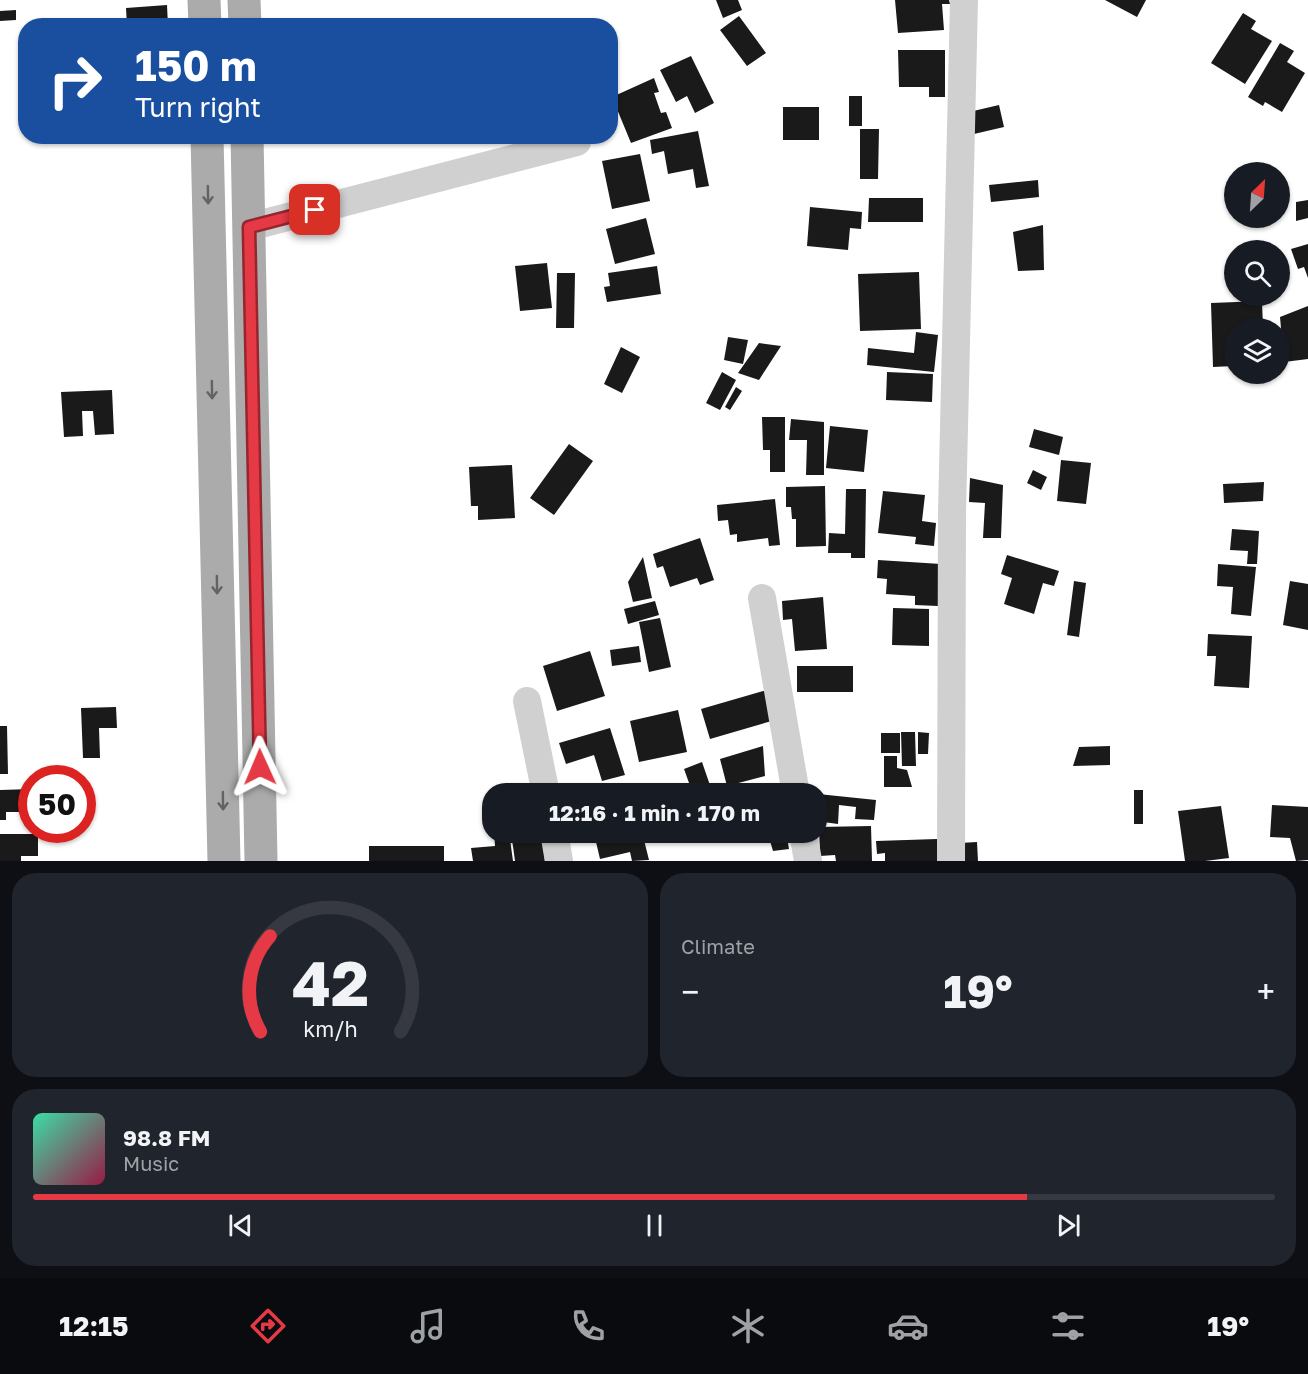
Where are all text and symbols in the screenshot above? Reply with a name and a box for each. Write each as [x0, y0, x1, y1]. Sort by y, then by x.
text: 150 m [135, 40, 257, 90]
icon: right [36, 42, 114, 120]
text: Turn right [135, 91, 261, 123]
north arrow [1224, 162, 1290, 228]
map controls [1224, 162, 1290, 384]
one-way arrow [202, 184, 214, 204]
pin [289, 184, 340, 235]
icon: arrive [298, 193, 331, 226]
button: search [1224, 240, 1290, 306]
button: layers [1224, 318, 1290, 384]
one-way arrow [207, 379, 218, 399]
one-way arrow [212, 574, 223, 594]
position arrow [228, 735, 292, 799]
speed limit sign: 50 [18, 765, 96, 843]
one-way arrow [217, 790, 228, 810]
text: 12:16 · 1 min · 170 m [549, 799, 760, 826]
text: Climate [681, 934, 755, 958]
text: 42 [291, 945, 369, 1020]
text: 19° [943, 964, 1013, 1018]
text: − [681, 972, 699, 1011]
text: + [1257, 972, 1275, 1011]
text: km/h [303, 1016, 357, 1042]
text: 98.8 FM [123, 1124, 210, 1151]
text: Music [123, 1151, 179, 1175]
icon: previous [224, 1209, 257, 1242]
icon: pause [638, 1209, 671, 1242]
icon: next [1052, 1209, 1085, 1242]
icon: directions [247, 1305, 289, 1347]
icon: music [407, 1305, 449, 1347]
icon: phone [567, 1305, 609, 1347]
icon: climate [727, 1305, 769, 1347]
icon: car [887, 1305, 929, 1347]
icon: filters [1047, 1305, 1089, 1347]
text: 12:15 [59, 1310, 128, 1342]
text: 19° [1207, 1310, 1249, 1342]

